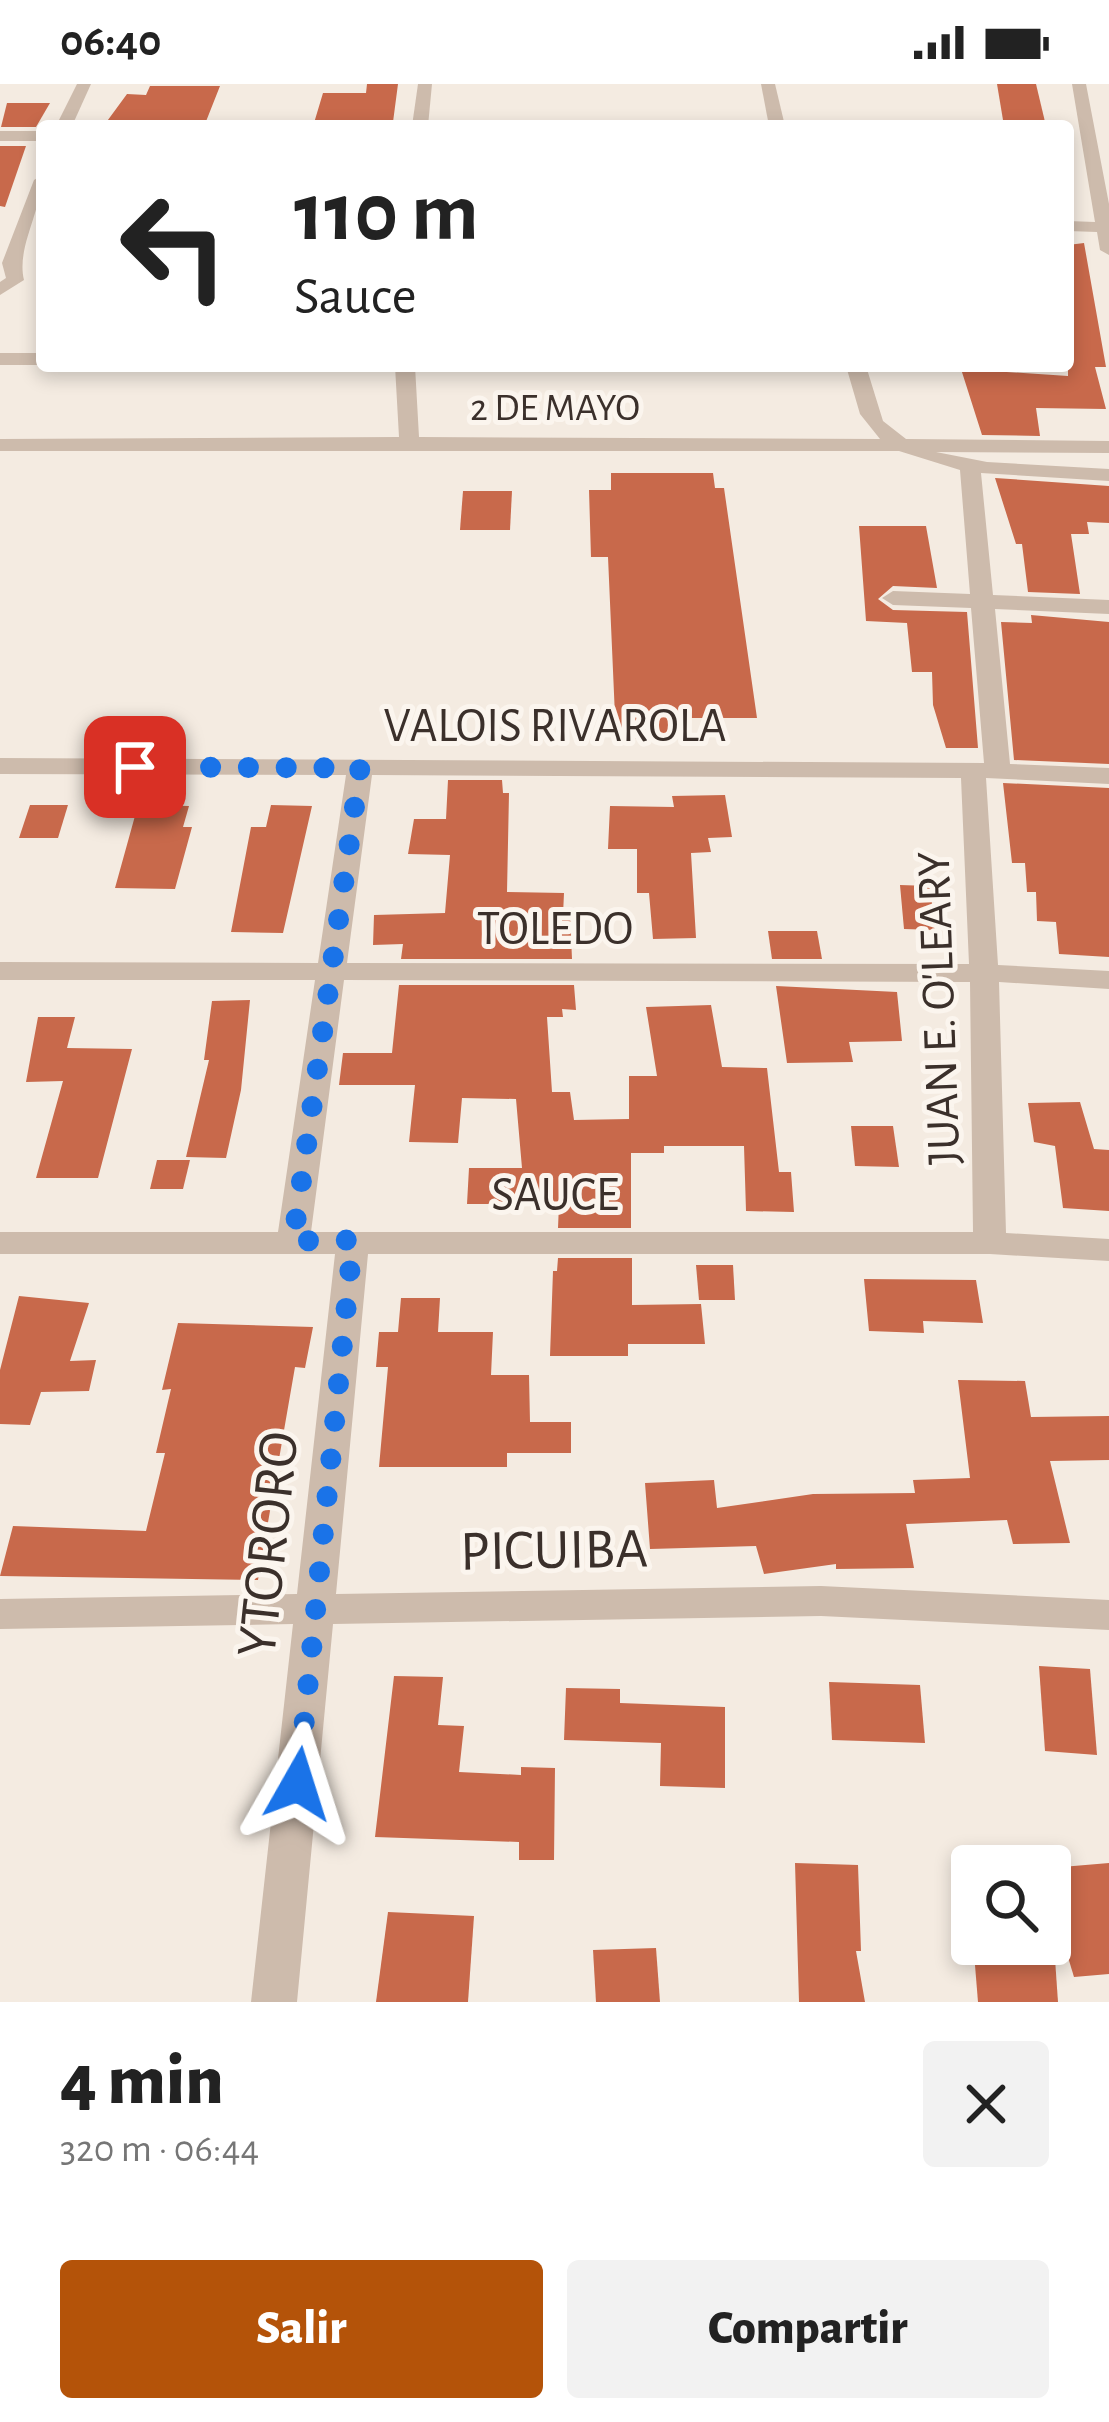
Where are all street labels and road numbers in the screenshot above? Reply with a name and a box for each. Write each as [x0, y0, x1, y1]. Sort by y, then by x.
street label: 2 DE MAYO [470, 389, 640, 428]
street label: VALOIS RIVAROLA [384, 703, 726, 751]
street label: JUAN E. O'LEARY [911, 850, 969, 1166]
street label: TOLEDO [477, 906, 633, 954]
street label: SAUCE [491, 1172, 619, 1220]
street label: YTORORO [228, 1429, 309, 1660]
street label: PICUIBA [460, 1520, 649, 1581]

